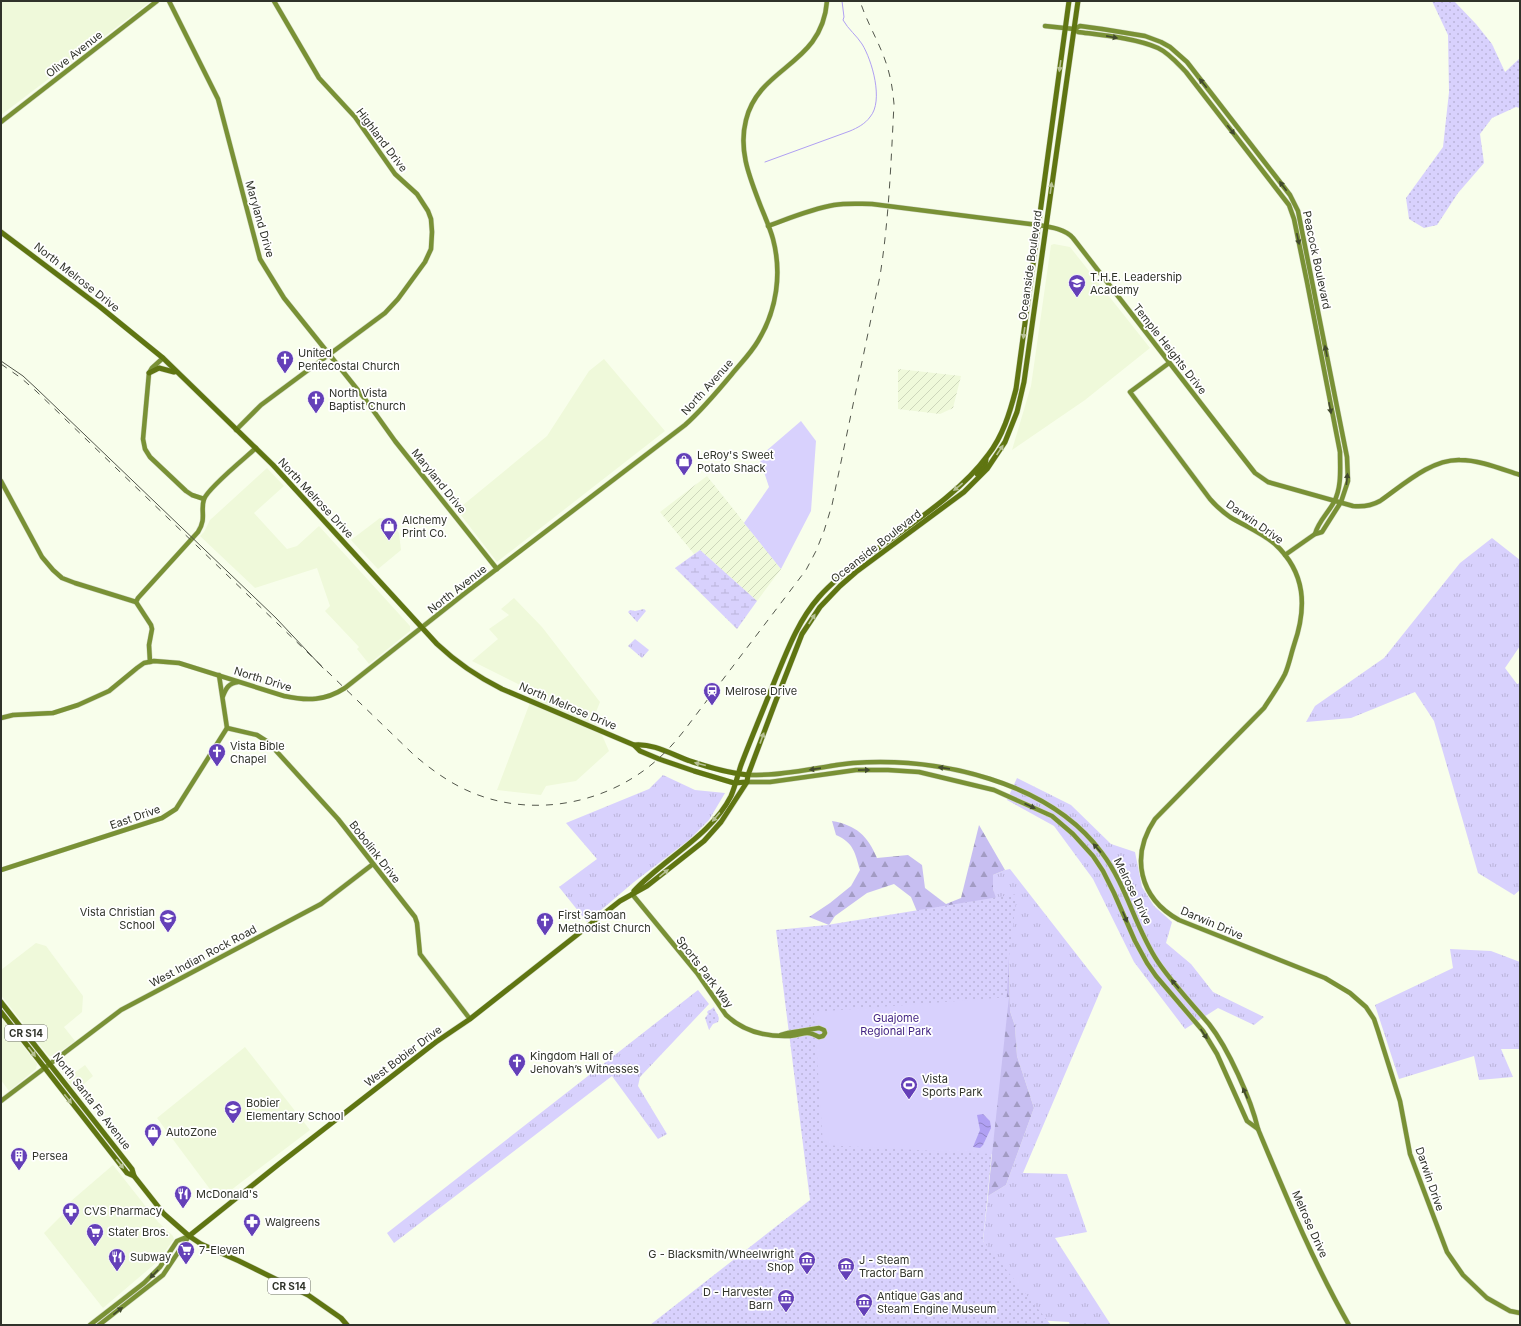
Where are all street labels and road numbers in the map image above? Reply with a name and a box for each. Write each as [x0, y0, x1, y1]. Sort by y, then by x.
street label: Olive Avenue [43, 28, 105, 80]
street label: Highland Drive [353, 105, 411, 175]
street label: Maryland Drive [242, 179, 278, 259]
street label: Oceanside Boulevard [1015, 209, 1045, 321]
street label: Peacock Boulevard [1300, 210, 1334, 310]
street label: North Melrose Drive [31, 239, 123, 315]
street label: Temple Heights Drive [1130, 301, 1210, 397]
street label: North Avenue [678, 356, 736, 418]
street label: Maryland Drive [409, 446, 469, 516]
street label: North Melrose Drive [275, 455, 357, 541]
street label: Darwin Drive [1224, 497, 1286, 547]
street label: Oceanside Boulevard [828, 506, 924, 586]
street label: North Avenue [425, 562, 489, 616]
street label: North Drive [232, 664, 294, 694]
street label: North Melrose Drive [517, 679, 619, 733]
street label: East Drive [108, 802, 162, 832]
street label: Bobolink Drive [346, 818, 404, 886]
street label: Melrose Drive [1111, 855, 1155, 927]
street label: Darwin Drive [1178, 903, 1246, 943]
street label: West Indian Rock Road [147, 922, 259, 990]
street label: Sports Park Way [673, 933, 737, 1011]
street label: West Bobier Drive [362, 1022, 444, 1090]
road number: CR S14 [5, 1025, 47, 1041]
street label: North Santa Fe Avenue [50, 1050, 134, 1152]
street label: Darwin Drive [1412, 1145, 1448, 1213]
street label: Melrose Drive [1289, 1188, 1331, 1260]
road number: CR S14 [268, 1278, 310, 1294]

